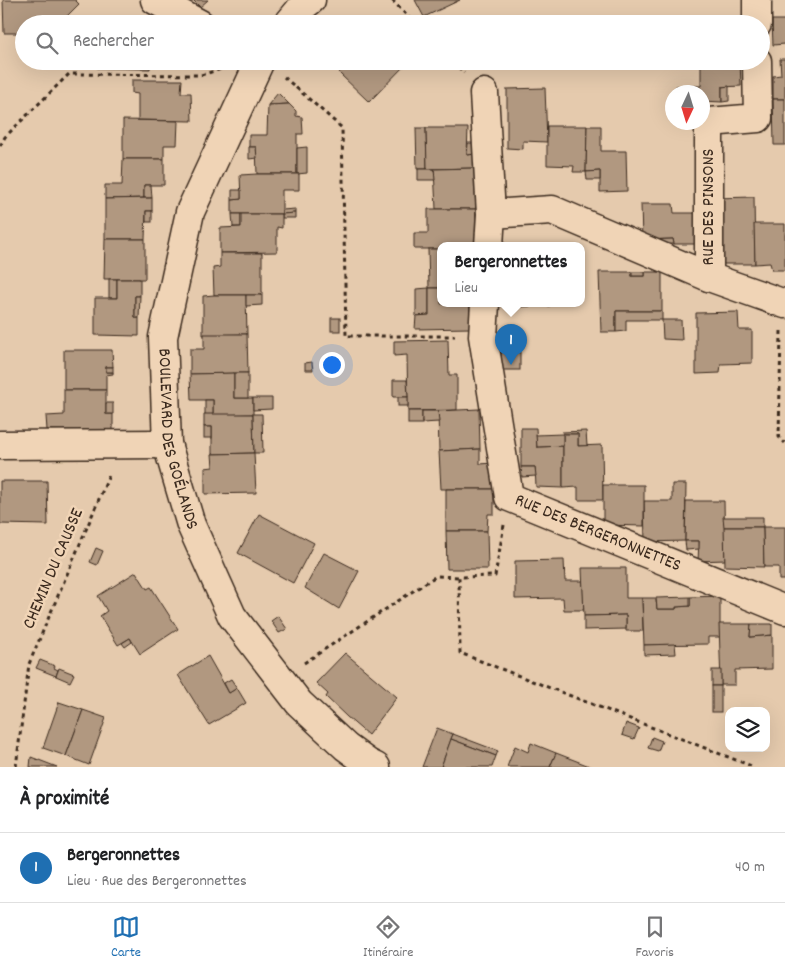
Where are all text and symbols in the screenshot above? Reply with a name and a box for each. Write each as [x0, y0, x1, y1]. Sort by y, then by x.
search box [15, 15, 770, 70]
icon: search [33, 29, 61, 57]
text: Rechercher [73, 29, 154, 56]
north arrow [665, 85, 710, 130]
street label: RUE DES PINSONS [697, 148, 722, 266]
popup [437, 242, 585, 307]
text: Bergeronnettes [455, 250, 567, 277]
text: Lieu [455, 277, 478, 300]
pin: 1 [495, 324, 527, 365]
street label: BOULEVARD DES GOÉLANDS [151, 348, 204, 534]
your location [319, 352, 345, 378]
street label: RUE DES BERGERONNETTES [511, 488, 685, 579]
street label: CHEMIN DU CAUSSE [17, 505, 91, 633]
map controls [725, 707, 770, 752]
button: layers [725, 707, 770, 752]
text: À proximité [20, 785, 109, 815]
text: Bergeronnettes [67, 843, 180, 870]
text: 1 [34, 856, 38, 879]
text: 40 m [735, 856, 765, 879]
text: Lieu · Rue des Bergeronnettes [67, 870, 247, 893]
tab: Carte [111, 913, 141, 963]
tab: Itinéraire [363, 913, 413, 963]
tab: Favoris [635, 913, 674, 963]

